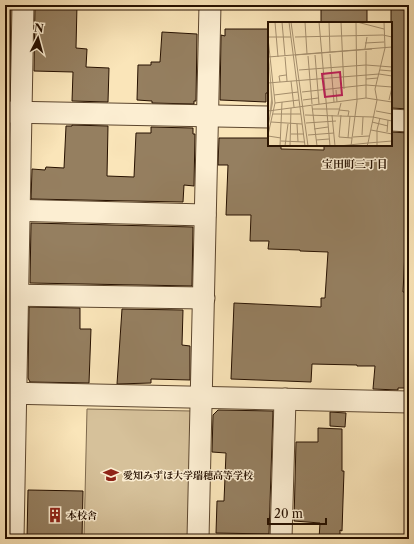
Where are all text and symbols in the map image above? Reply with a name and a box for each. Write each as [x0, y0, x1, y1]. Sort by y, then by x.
north arrow [18, 18, 58, 58]
text: N [34, 21, 45, 36]
inset map [268, 22, 392, 146]
district label: 宝田町三丁目 [322, 157, 388, 171]
school or university icon: 愛知みずほ大学瑞穂高等学校 [102, 466, 120, 484]
place label: 愛知みずほ大学瑞穂高等学校 [123, 469, 253, 482]
scale bar [268, 500, 326, 526]
building icon: 本校舎 [46, 506, 64, 524]
text: 20 m [274, 506, 303, 521]
place label: 本校舎 [67, 509, 97, 522]

